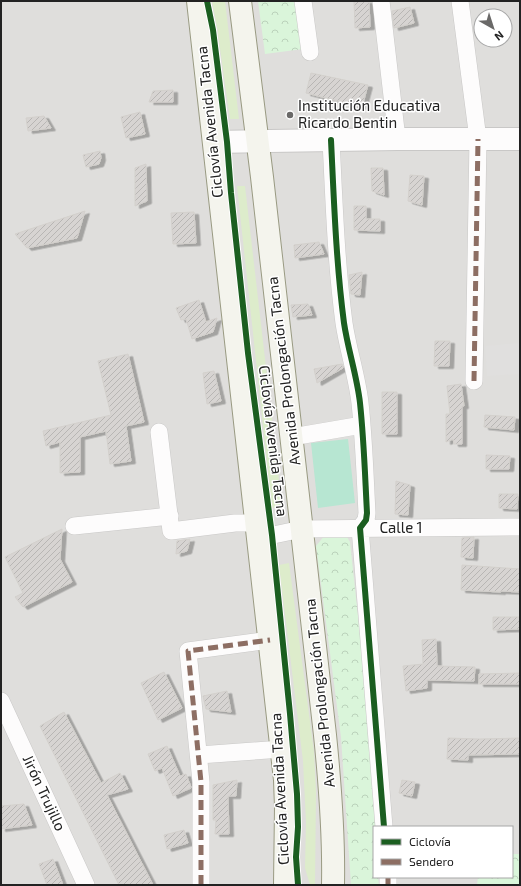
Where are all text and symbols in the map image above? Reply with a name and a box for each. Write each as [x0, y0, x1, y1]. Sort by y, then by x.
north arrow [473, 8, 513, 48]
text: N [492, 29, 507, 44]
street label: Ciclovía Avenida Tacna [192, 45, 226, 199]
place label: Institución Educativa Ricardo Bentin [298, 96, 440, 131]
marker: Institución Educativa Ricardo Bentin [285, 110, 295, 120]
street label: Avenida Prolongación Tacna [262, 276, 304, 467]
street label: Ciclovía Avenida Tacna [256, 364, 292, 518]
street label: Calle 1 [379, 518, 423, 536]
street label: Avenida Prolongación Tacna [300, 598, 338, 789]
street label: Ciclovía Avenida Tacna [266, 712, 292, 866]
street label: Jirón Trujillo [19, 752, 70, 834]
legend [373, 826, 513, 878]
text: Ciclovía [409, 834, 451, 848]
text: Sendero [409, 854, 454, 868]

